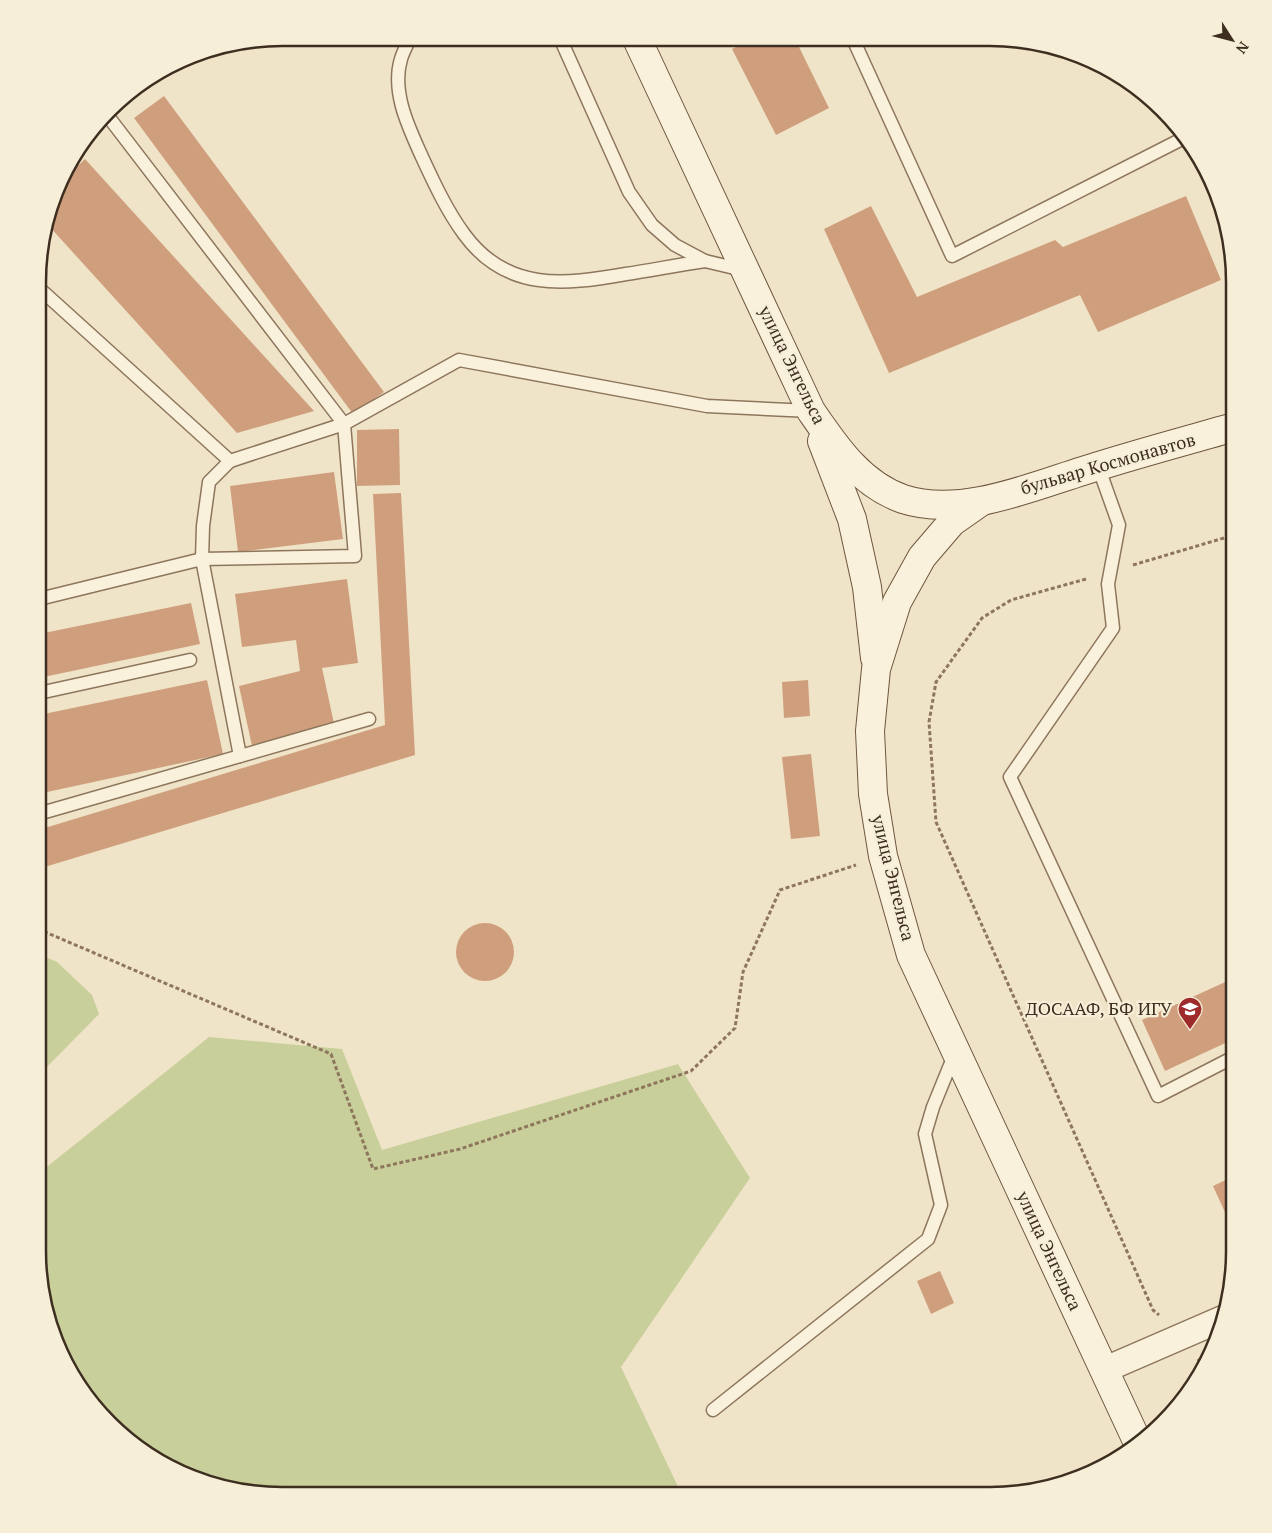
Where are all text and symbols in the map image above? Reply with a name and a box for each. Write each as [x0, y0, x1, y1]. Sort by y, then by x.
north arrow [1207, 15, 1257, 65]
text: N [1232, 38, 1254, 58]
street label: улица Энгельса [753, 300, 832, 428]
street label: бульвар Космонавтов [1018, 427, 1198, 499]
street label: улица Энгельса [866, 811, 921, 943]
place label: ДОСААФ, БФ ИГУ [1025, 996, 1172, 1020]
school or university icon: ДОСААФ, БФ ИГУ [1177, 996, 1203, 1030]
street label: улица Энгельса [1011, 1186, 1088, 1314]

